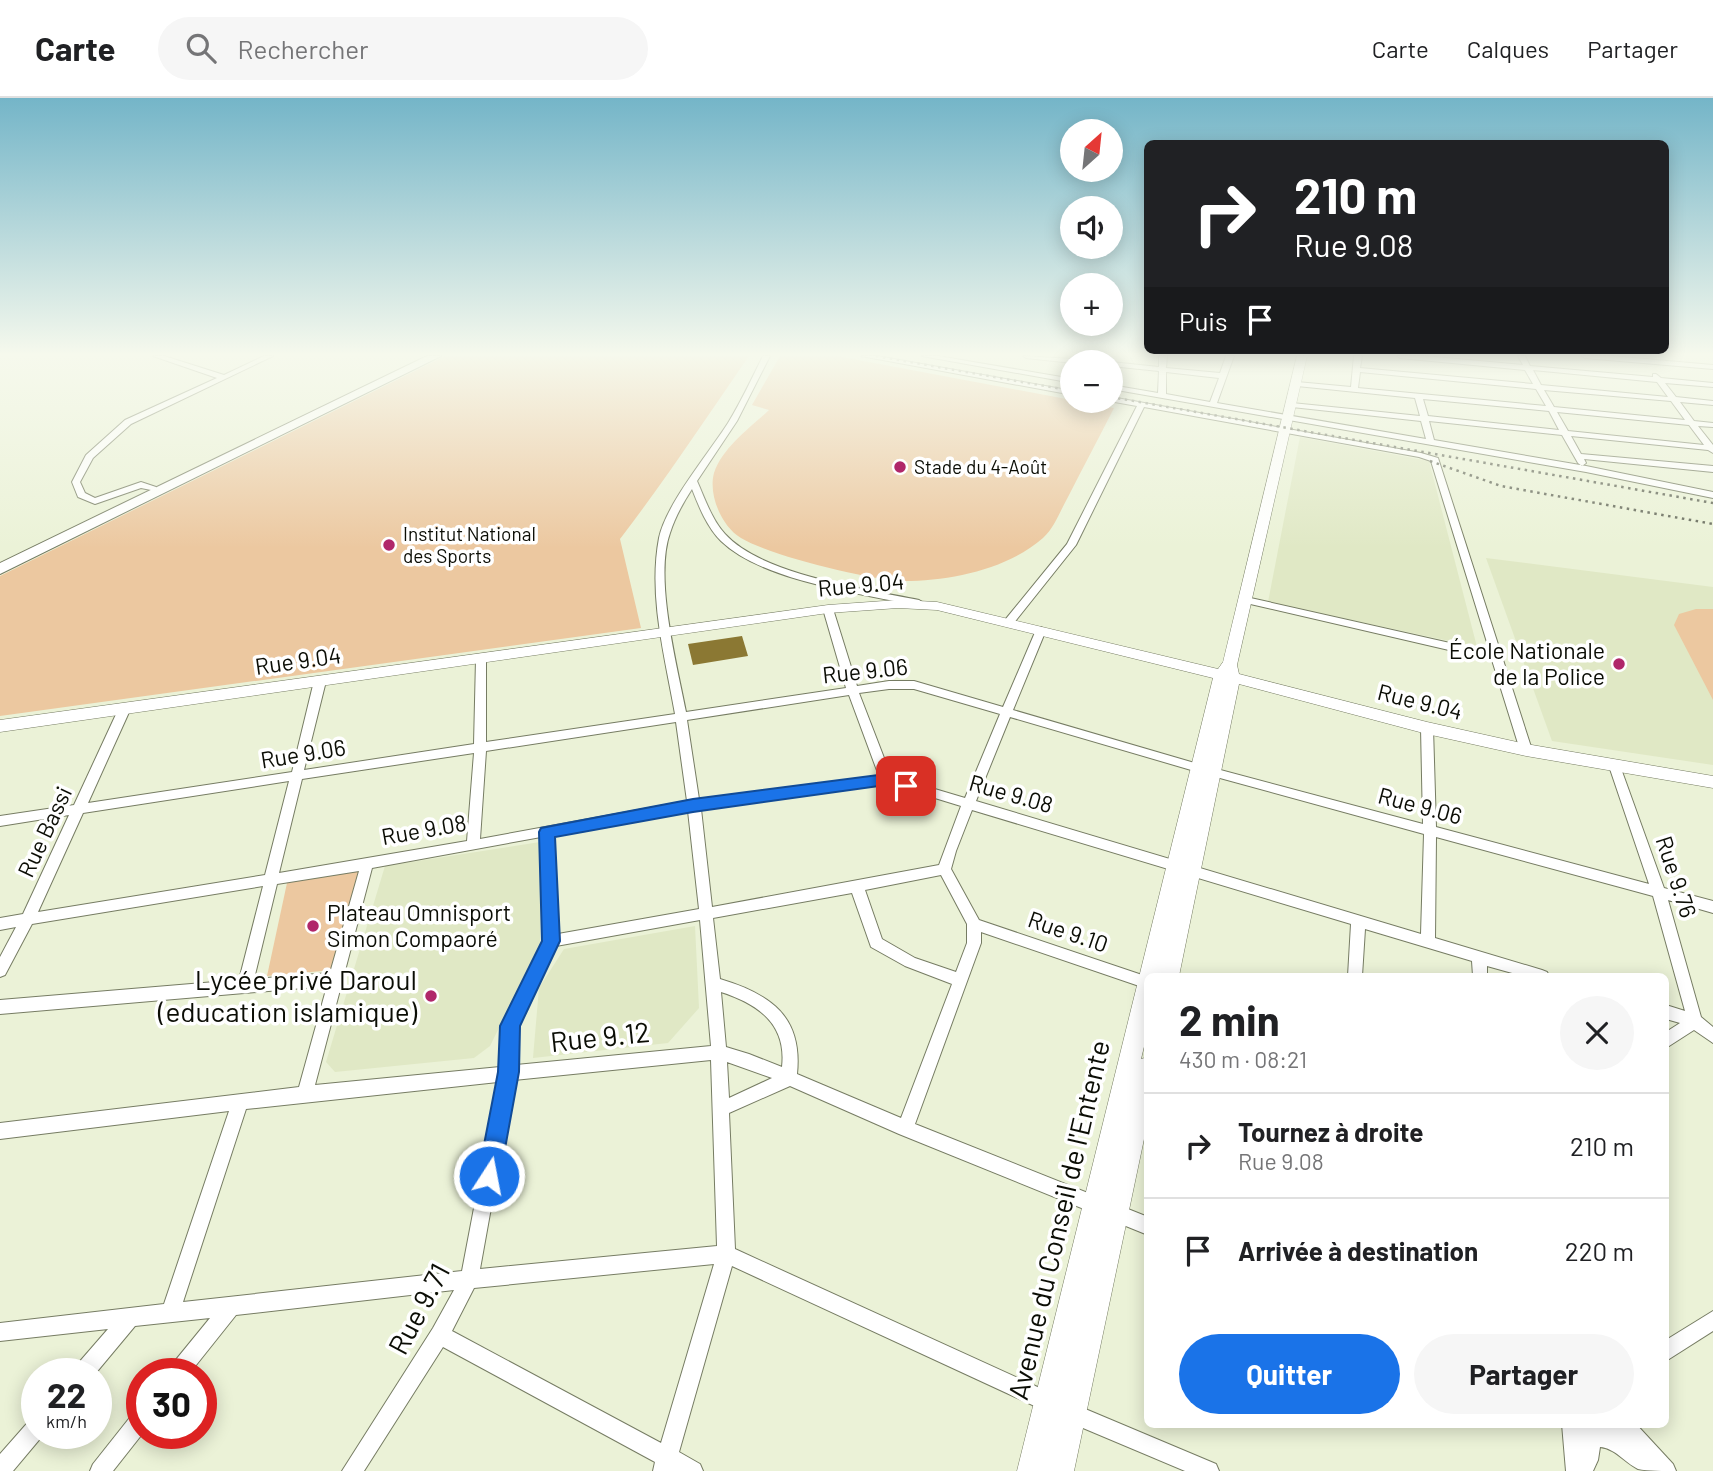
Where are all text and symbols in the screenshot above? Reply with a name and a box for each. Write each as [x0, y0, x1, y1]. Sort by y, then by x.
search box [158, 17, 648, 80]
text: Carte [35, 28, 116, 68]
icon: search [182, 29, 220, 67]
text: Rechercher [238, 33, 368, 64]
text: Carte [1372, 34, 1429, 63]
text: Calques [1467, 34, 1549, 63]
text: Partager [1587, 34, 1678, 63]
north arrow [1060, 119, 1124, 182]
map controls [1060, 119, 1123, 413]
text: 210 m [1294, 165, 1417, 224]
icon: right [1179, 168, 1270, 259]
button: sound [1060, 196, 1123, 259]
text: Rue 9.08 [1294, 225, 1413, 263]
button: + [1060, 273, 1123, 336]
icon: arrive [1241, 301, 1279, 339]
text: Puis [1179, 305, 1227, 336]
button: − [1060, 350, 1123, 413]
place label: Stade du 4-Août [914, 455, 1047, 478]
marker: Stade du 4-Août [892, 459, 908, 475]
place label: Institut National des Sports [403, 522, 536, 567]
marker: Institut National des Sports [381, 537, 397, 553]
street label: Rue 9.04 [817, 566, 905, 602]
place label: École Nationale de la Police [1449, 636, 1605, 690]
street label: Rue 9.04 [253, 640, 343, 680]
street label: Rue 9.06 [821, 652, 909, 688]
marker: École Nationale de la Police [1611, 656, 1627, 672]
street label: Rue 9.04 [1375, 677, 1466, 725]
street label: Rue 9.06 [258, 732, 347, 774]
pin [876, 756, 936, 816]
icon: arrive [887, 767, 925, 805]
street label: Rue 9.08 [966, 768, 1056, 818]
street label: Rue 9.06 [1375, 780, 1465, 830]
street label: Rue Bassi [11, 782, 77, 881]
street label: Rue 9.08 [379, 808, 469, 850]
street label: Rue 9.76 [1651, 832, 1703, 921]
place label: Plateau Omnisport Simon Compaoré [327, 898, 511, 952]
street label: Rue 9.10 [1025, 904, 1112, 958]
marker: Plateau Omnisport Simon Compaoré [305, 918, 321, 934]
place label: Lycée privé Daroul (education islamique) [157, 962, 418, 1028]
marker: Lycée privé Daroul (education islamique) [423, 988, 439, 1004]
text: 2 min [1179, 994, 1280, 1044]
button: close [1560, 996, 1634, 1070]
street label: Rue 9.12 [548, 1014, 651, 1058]
street label: Avenue du Conseil de l'Entente [1000, 1037, 1116, 1403]
text: 430 m · 08:21 [1179, 1045, 1307, 1073]
text: Tournez à droite [1238, 1116, 1423, 1147]
icon: right [1179, 1127, 1217, 1165]
text: 210 m [1570, 1130, 1634, 1161]
position arrow [452, 1139, 526, 1213]
text: Rue 9.08 [1238, 1147, 1324, 1175]
icon: arrive [1179, 1232, 1217, 1270]
text: Arrivée à destination [1238, 1235, 1478, 1266]
text: 220 m [1565, 1235, 1634, 1266]
street label: Rue 9.71 [380, 1257, 456, 1360]
button: Quitter [1179, 1334, 1400, 1414]
button: Partager [1414, 1334, 1634, 1414]
speed limit sign: 30 [126, 1358, 217, 1449]
text: 22 [47, 1373, 86, 1415]
text: km/h [46, 1410, 87, 1432]

